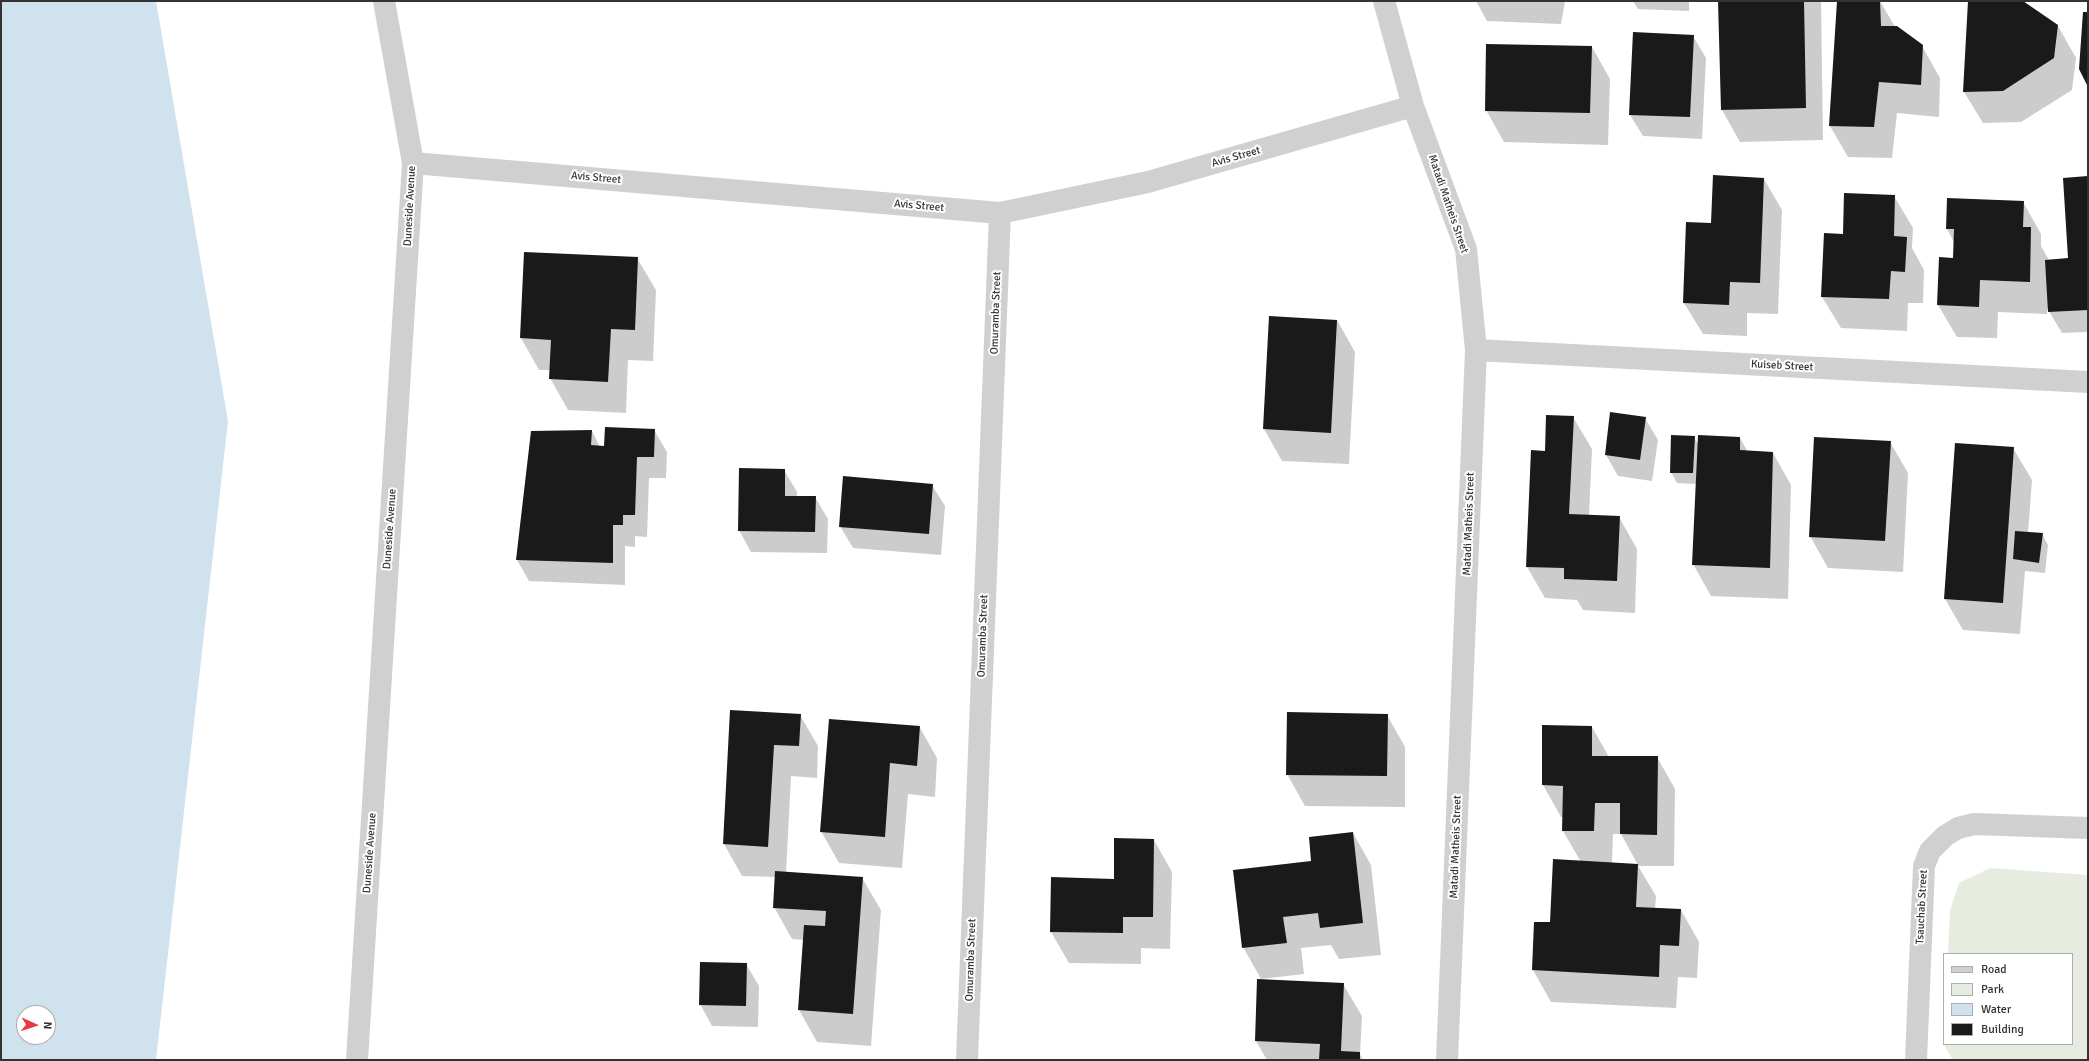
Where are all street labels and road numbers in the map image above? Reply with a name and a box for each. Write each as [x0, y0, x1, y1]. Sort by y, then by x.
street label: Avis Street [1210, 144, 1262, 170]
street label: Matadi Matheis Street [1425, 153, 1471, 255]
street label: Duneside Avenue [401, 165, 419, 247]
street label: Avis Street [570, 169, 622, 187]
street label: Avis Street [893, 197, 945, 215]
street label: Omuramba Street [988, 271, 1004, 355]
street label: Kuiseb Street [1750, 358, 1814, 374]
street label: Matadi Matheis Street [1461, 472, 1477, 576]
street label: Duneside Avenue [381, 488, 399, 570]
street label: Omuramba Street [975, 594, 991, 678]
street label: Matadi Matheis Street [1448, 795, 1464, 899]
street label: Duneside Avenue [361, 812, 379, 894]
street label: Tsauchab Street [1913, 869, 1931, 945]
street label: Omuramba Street [963, 918, 979, 1002]

